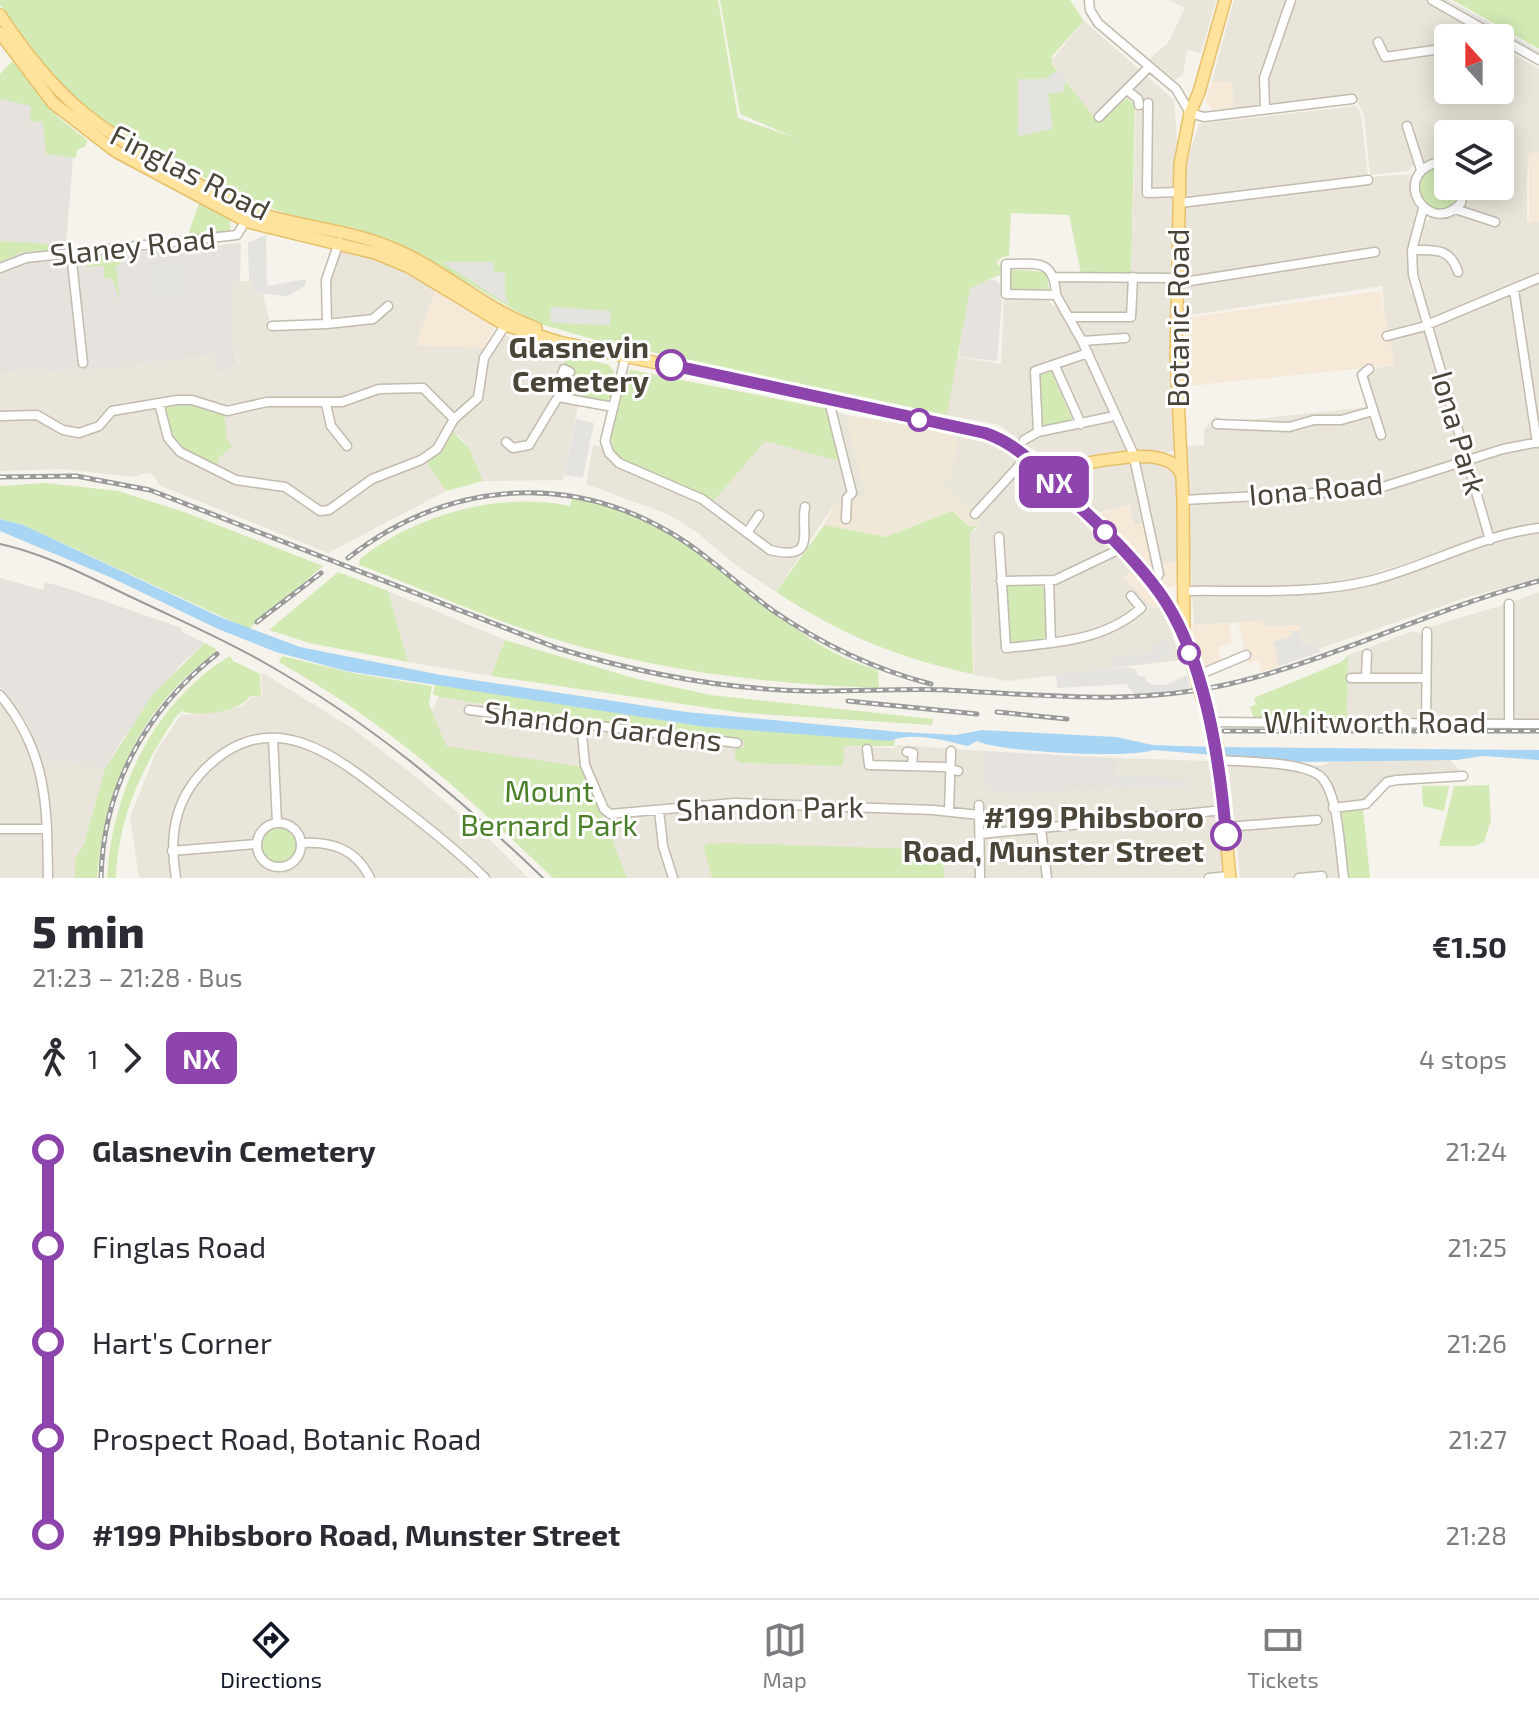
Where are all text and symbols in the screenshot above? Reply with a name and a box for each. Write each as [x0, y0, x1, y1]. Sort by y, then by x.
north arrow [1434, 24, 1514, 104]
map controls [1434, 24, 1514, 200]
street label: Finglas Road [105, 116, 277, 227]
button: layers [1434, 120, 1514, 200]
street label: Slaney Road [48, 218, 218, 272]
street label: Botanic Road [1159, 229, 1195, 407]
place label: Glasnevin Cemetery [509, 328, 649, 399]
marker: Glasnevin Cemetery [656, 350, 686, 380]
street label: Iona Park [1425, 367, 1495, 498]
unlabelled marker [908, 409, 930, 431]
line badge: NX [1018, 456, 1090, 508]
street label: Iona Road [1247, 464, 1384, 512]
text: NX [1035, 465, 1073, 499]
unlabelled marker [1094, 521, 1116, 543]
unlabelled marker [1178, 642, 1200, 664]
street label: Shandon Gardens [482, 693, 724, 757]
street label: Whitworth Road [1263, 703, 1487, 739]
park label: Mount Bernard Park [460, 772, 638, 842]
street label: Shandon Park [676, 787, 864, 827]
place label: #199 Phibsboro Road, Munster Street [903, 798, 1204, 868]
marker: #199 Phibsboro Road, Munster Street [1211, 820, 1241, 850]
text: 5 min [32, 904, 145, 957]
text: €1.50 [1432, 928, 1507, 964]
text: 21:23 – 21:28 · Bus [32, 961, 243, 992]
icon: walk [32, 1036, 76, 1080]
icon: forward [110, 1036, 154, 1080]
text: NX [182, 1041, 221, 1075]
text: 1 [88, 1043, 98, 1074]
text: 4 stops [1419, 1043, 1507, 1074]
text: Glasnevin Cemetery [92, 1132, 376, 1168]
text: 21:24 [1445, 1135, 1507, 1166]
text: Finglas Road [92, 1228, 266, 1264]
text: 21:25 [1447, 1231, 1507, 1262]
text: Hart's Corner [92, 1324, 272, 1360]
text: 21:26 [1446, 1327, 1507, 1358]
text: Prospect Road, Botanic Road [92, 1420, 481, 1456]
text: 21:27 [1448, 1423, 1507, 1454]
text: #199 Phibsboro Road, Munster Street [92, 1516, 620, 1552]
text: 21:28 [1446, 1519, 1507, 1550]
tab: Directions [220, 1618, 322, 1692]
tab: Map [763, 1618, 807, 1692]
tab: Tickets [1247, 1618, 1319, 1692]

